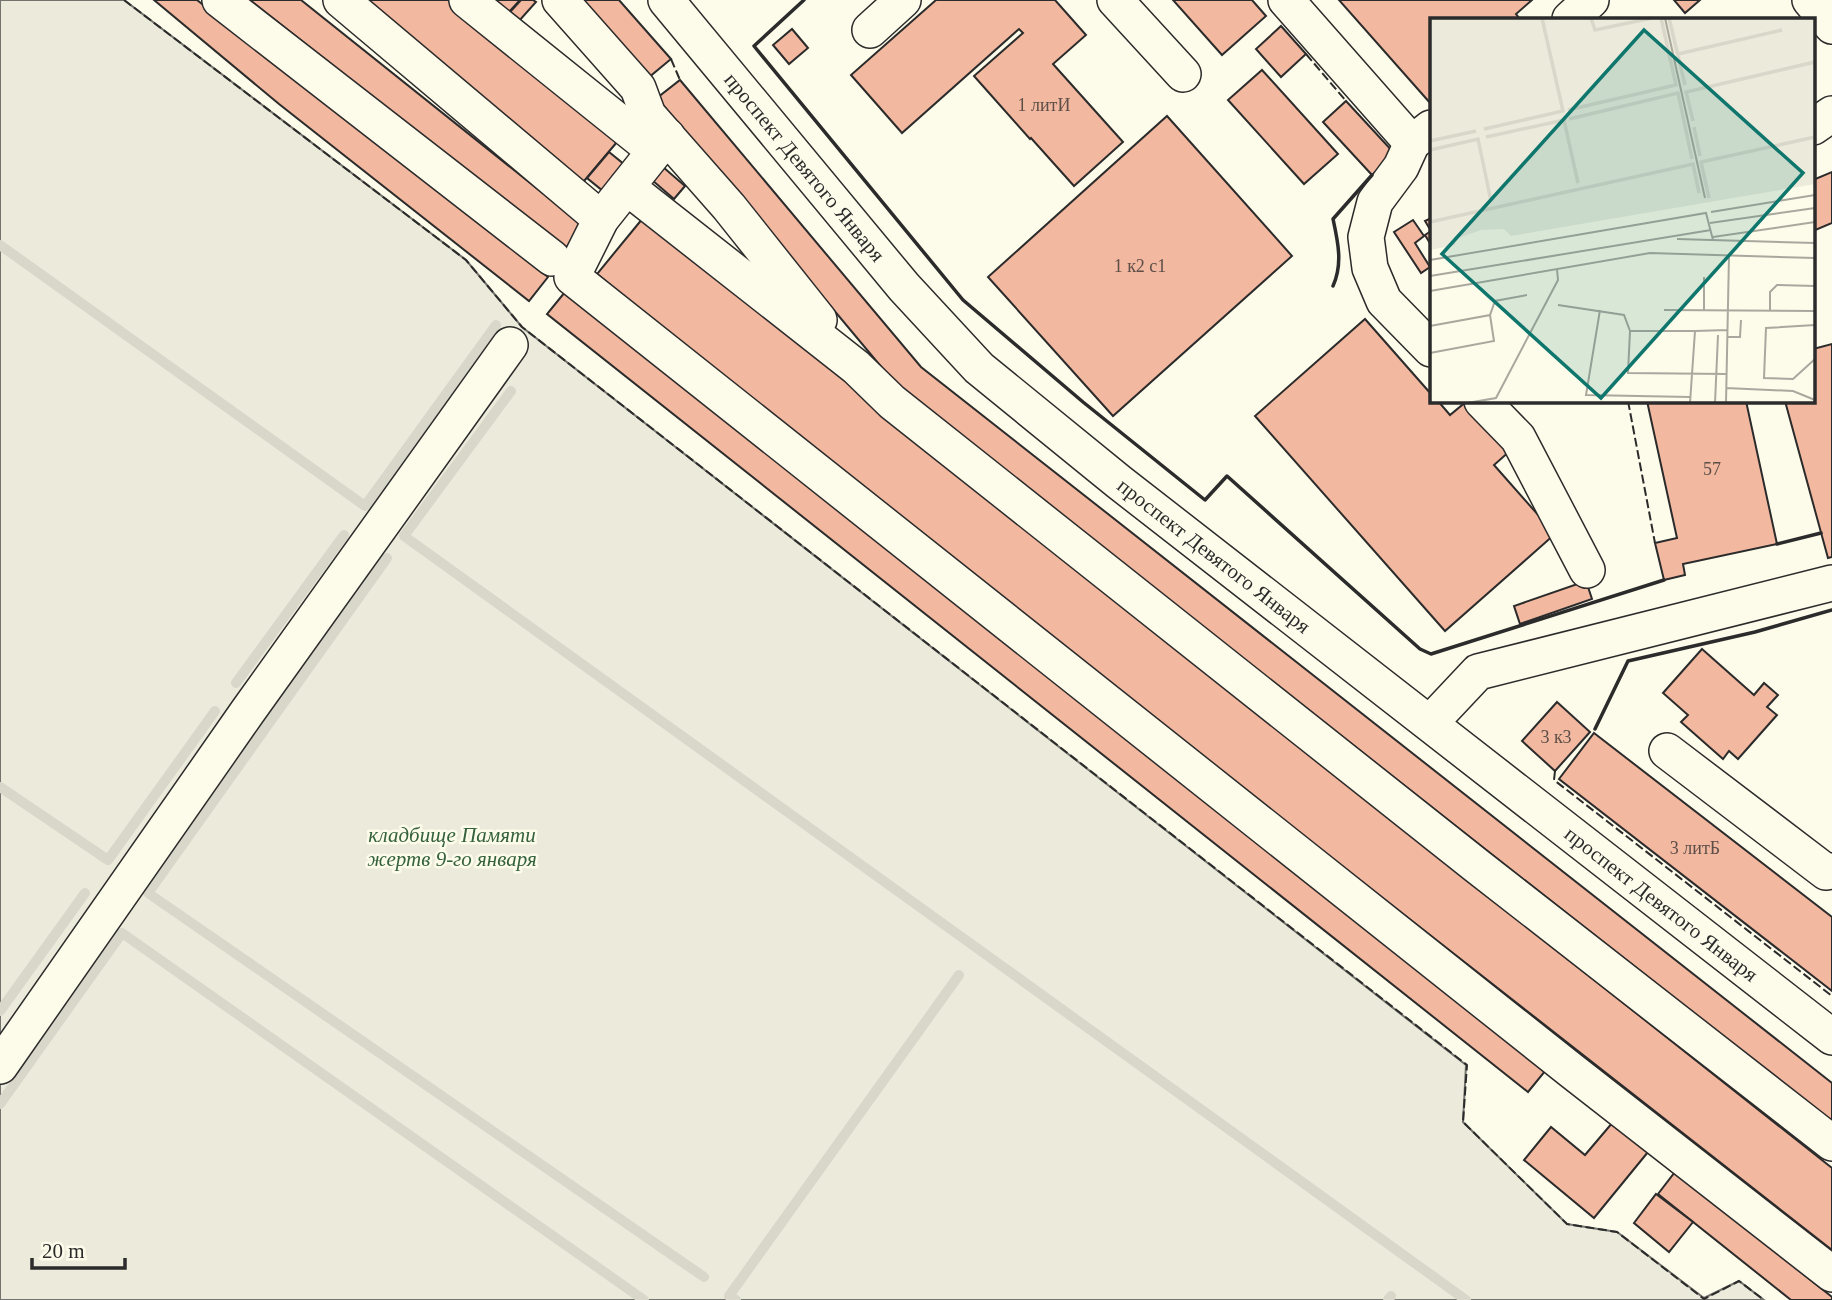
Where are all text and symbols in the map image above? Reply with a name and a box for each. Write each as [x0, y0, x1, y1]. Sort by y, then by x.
inset map [1430, 18, 1814, 402]
street label: проспект Девятого Января [719, 68, 890, 267]
house number: 1 литИ [1018, 95, 1070, 115]
house number: 1 к2 с1 [1114, 256, 1166, 276]
house number: 57 [1703, 459, 1721, 479]
street label: проспект Девятого Января [1113, 473, 1315, 639]
house number: 3 к3 [1540, 727, 1572, 747]
street label: проспект Девятого Января [1560, 822, 1763, 987]
park label: кладбище Памяти жертв 9-го января [367, 823, 537, 871]
house number: 3 литБ [1670, 838, 1720, 858]
scale bar [32, 1226, 124, 1270]
text: 20 m [42, 1239, 85, 1263]

